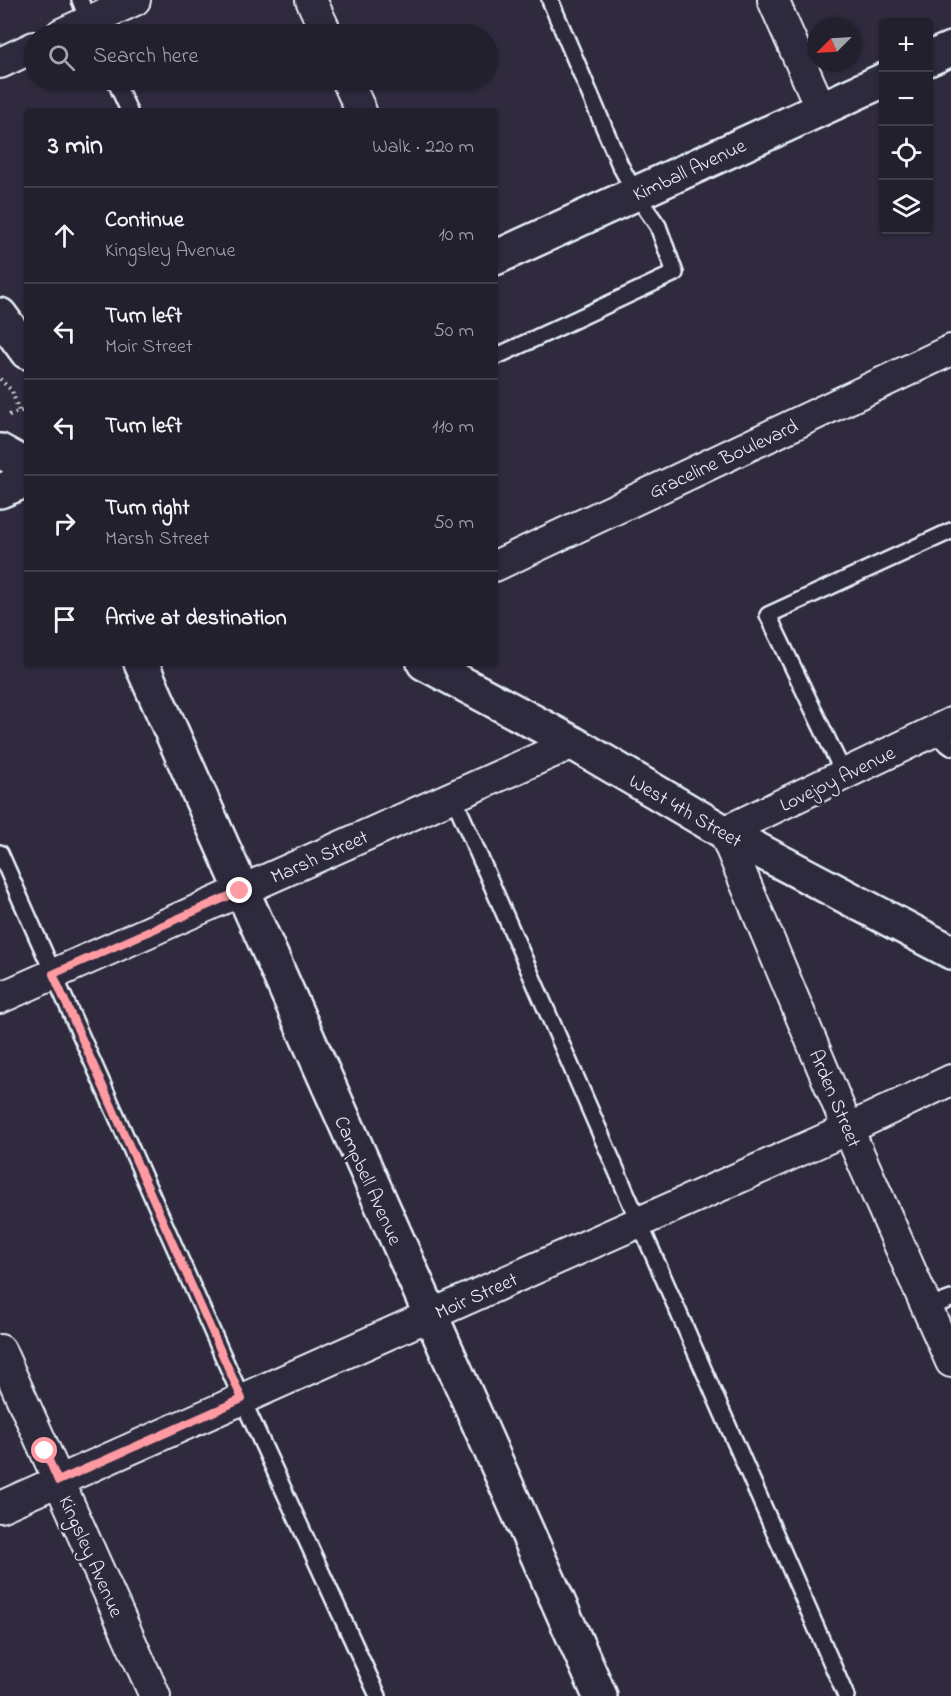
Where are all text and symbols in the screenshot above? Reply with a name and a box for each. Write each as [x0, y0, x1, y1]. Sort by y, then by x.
north arrow [807, 18, 861, 72]
map controls [879, 18, 933, 234]
button: + [879, 18, 933, 72]
search box [24, 24, 498, 90]
icon: search [45, 41, 78, 74]
text: Search here [93, 41, 198, 73]
button: − [879, 72, 933, 126]
button: locate [879, 126, 933, 180]
text: 3 min [48, 128, 103, 166]
street label: Kimball Avenue [629, 132, 751, 210]
text: Walk · 220 m [372, 133, 474, 162]
button: layers [879, 180, 933, 234]
text: Continue [105, 205, 184, 237]
icon: ahead [48, 219, 81, 252]
text: 10 m [438, 221, 474, 250]
text: Kingsley Avenue [105, 237, 236, 266]
text: Turn left [105, 301, 182, 333]
icon: left [48, 315, 81, 348]
text: 50 m [433, 317, 474, 346]
text: Moir Street [105, 333, 193, 362]
icon: left [48, 411, 81, 444]
text: Turn left [105, 411, 182, 443]
text: 110 m [432, 413, 474, 442]
street label: Graceline Boulevard [645, 413, 803, 508]
text: Turn right [105, 493, 190, 525]
icon: right [48, 507, 81, 540]
text: 50 m [433, 509, 474, 538]
text: Marsh Street [105, 525, 209, 554]
icon: arrive [48, 603, 81, 636]
text: Arrive at destination [105, 603, 287, 635]
street label: Lovejoy Avenue [775, 740, 901, 821]
street label: West 4th Street [623, 768, 747, 856]
street label: Marsh Street [267, 824, 374, 893]
route end [226, 877, 252, 903]
street label: Arden Street [800, 1045, 867, 1153]
street label: Campbell Avenue [325, 1112, 408, 1250]
street label: Moir Street [431, 1266, 523, 1328]
route start [31, 1437, 57, 1463]
street label: Kingsley Avenue [49, 1491, 130, 1623]

